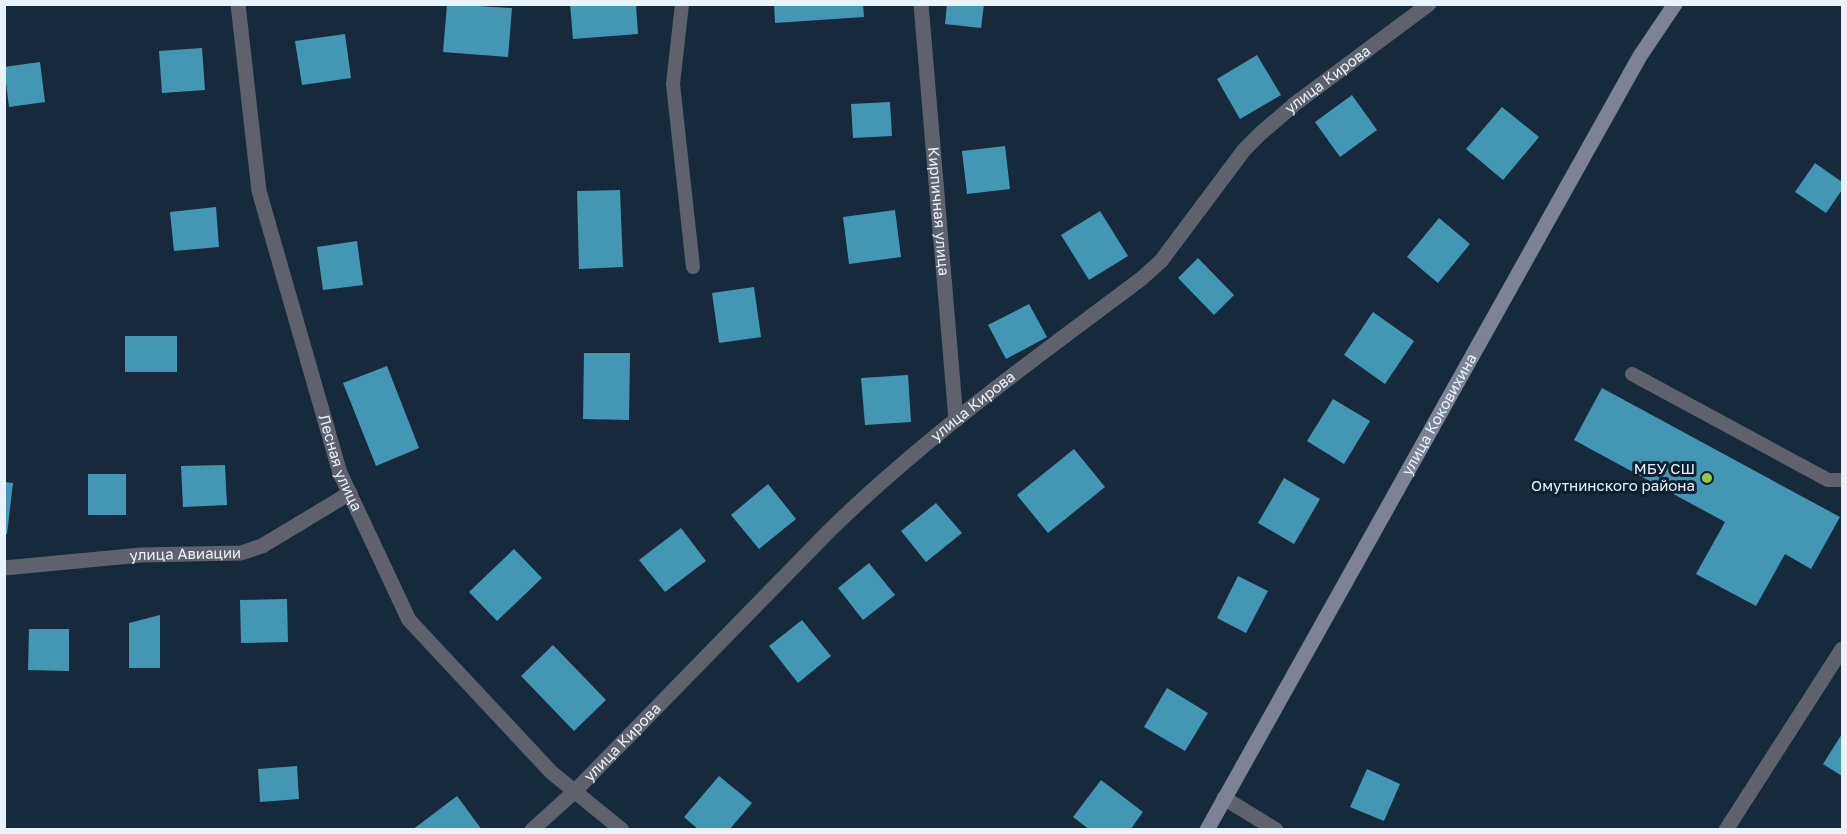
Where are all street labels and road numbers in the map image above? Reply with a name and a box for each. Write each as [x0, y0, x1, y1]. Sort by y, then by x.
street label: улица Кирова [1280, 41, 1374, 117]
street label: Кирпичная улица [925, 146, 954, 276]
street label: улица Коковихина [1397, 350, 1480, 478]
street label: улица Кирова [926, 367, 1018, 445]
street label: Лесная улица [316, 412, 367, 514]
street label: улица Авиации [129, 543, 241, 564]
street label: улица Кирова [579, 699, 664, 785]

